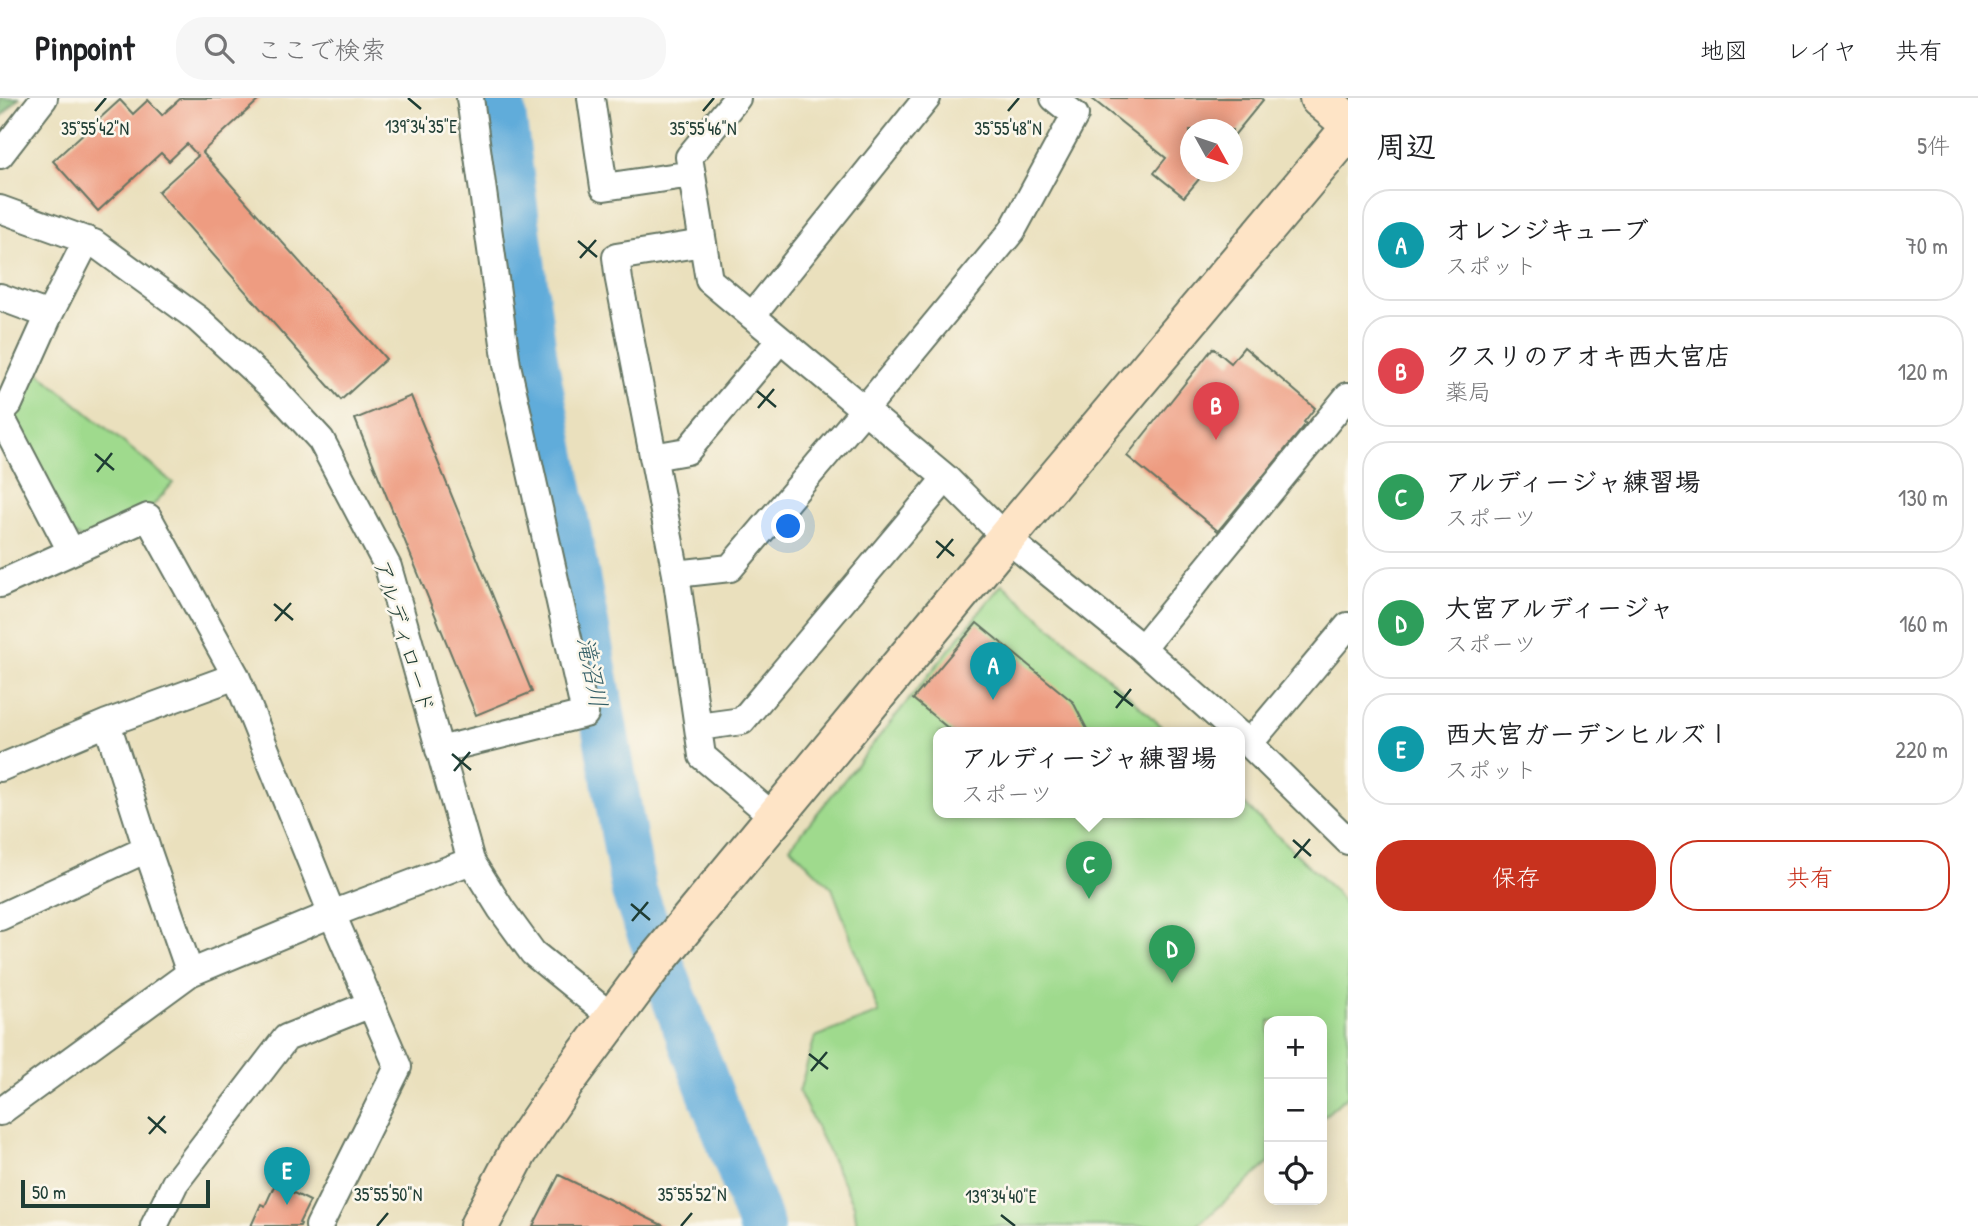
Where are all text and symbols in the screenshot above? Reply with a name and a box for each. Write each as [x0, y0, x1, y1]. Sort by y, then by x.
search box [176, 17, 666, 80]
text: Pinpoint [35, 26, 134, 70]
icon: search [200, 29, 238, 67]
text: ここで検索 [256, 32, 386, 67]
text: 地図 [1700, 34, 1748, 66]
text: レイヤ [1786, 34, 1857, 66]
text: 共有 [1895, 34, 1943, 66]
text: 139°34'35"E [385, 114, 457, 139]
text: 35°55'42"N [61, 116, 129, 141]
text: 35°55'46"N [670, 116, 737, 141]
text: 35°55'48"N [974, 116, 1042, 141]
north arrow [1180, 119, 1243, 182]
text: 周辺 [1376, 126, 1436, 166]
text: 5件 [1917, 130, 1950, 161]
text: オレンジキューブ [1445, 212, 1649, 247]
text: A [1395, 230, 1407, 261]
text: 70 m [1905, 230, 1948, 261]
text: スポット [1445, 250, 1537, 281]
text: クスリのアオキ西大宮店 [1445, 338, 1731, 373]
text: B [1395, 356, 1407, 387]
text: 120 m [1898, 356, 1948, 387]
text: 薬局 [1445, 376, 1491, 407]
pin: B [1193, 382, 1239, 440]
text: アルディージャ練習場 [1445, 464, 1701, 499]
text: C [1395, 482, 1407, 513]
text: 130 m [1898, 482, 1948, 513]
text: スポーツ [1445, 502, 1537, 533]
your location [771, 509, 805, 543]
street label: アルディロード [367, 555, 443, 717]
text: 大宮アルディージャ [1445, 590, 1675, 625]
text: D [1396, 608, 1406, 639]
text: 160 m [1899, 608, 1948, 639]
text: スポーツ [1445, 628, 1537, 659]
water label: 滝沼川 [570, 634, 616, 710]
pin: A [970, 642, 1016, 700]
text: 西大宮ガーデンヒルズⅠ [1445, 716, 1732, 751]
popup [933, 727, 1245, 818]
text: E [1396, 734, 1406, 765]
text: 220 m [1895, 734, 1948, 765]
text: アルディージャ練習場 [961, 740, 1217, 775]
text: スポット [1445, 754, 1537, 785]
text: スポーツ [961, 778, 1053, 809]
button: 保存 [1376, 840, 1656, 911]
button: 共有 [1670, 840, 1950, 911]
pin: C [1066, 841, 1112, 899]
pin: D [1149, 925, 1195, 983]
map controls [1264, 1016, 1327, 1205]
button: + [1264, 1016, 1327, 1079]
button: − [1264, 1079, 1327, 1142]
button: locate [1264, 1142, 1327, 1205]
pin: E [264, 1147, 310, 1205]
scale bar [21, 1177, 210, 1209]
text: 50 m [32, 1179, 66, 1205]
text: 35°55'50"N [354, 1182, 422, 1207]
text: 35°55'52"N [657, 1182, 727, 1207]
text: 139°34'40"E [965, 1184, 1037, 1209]

